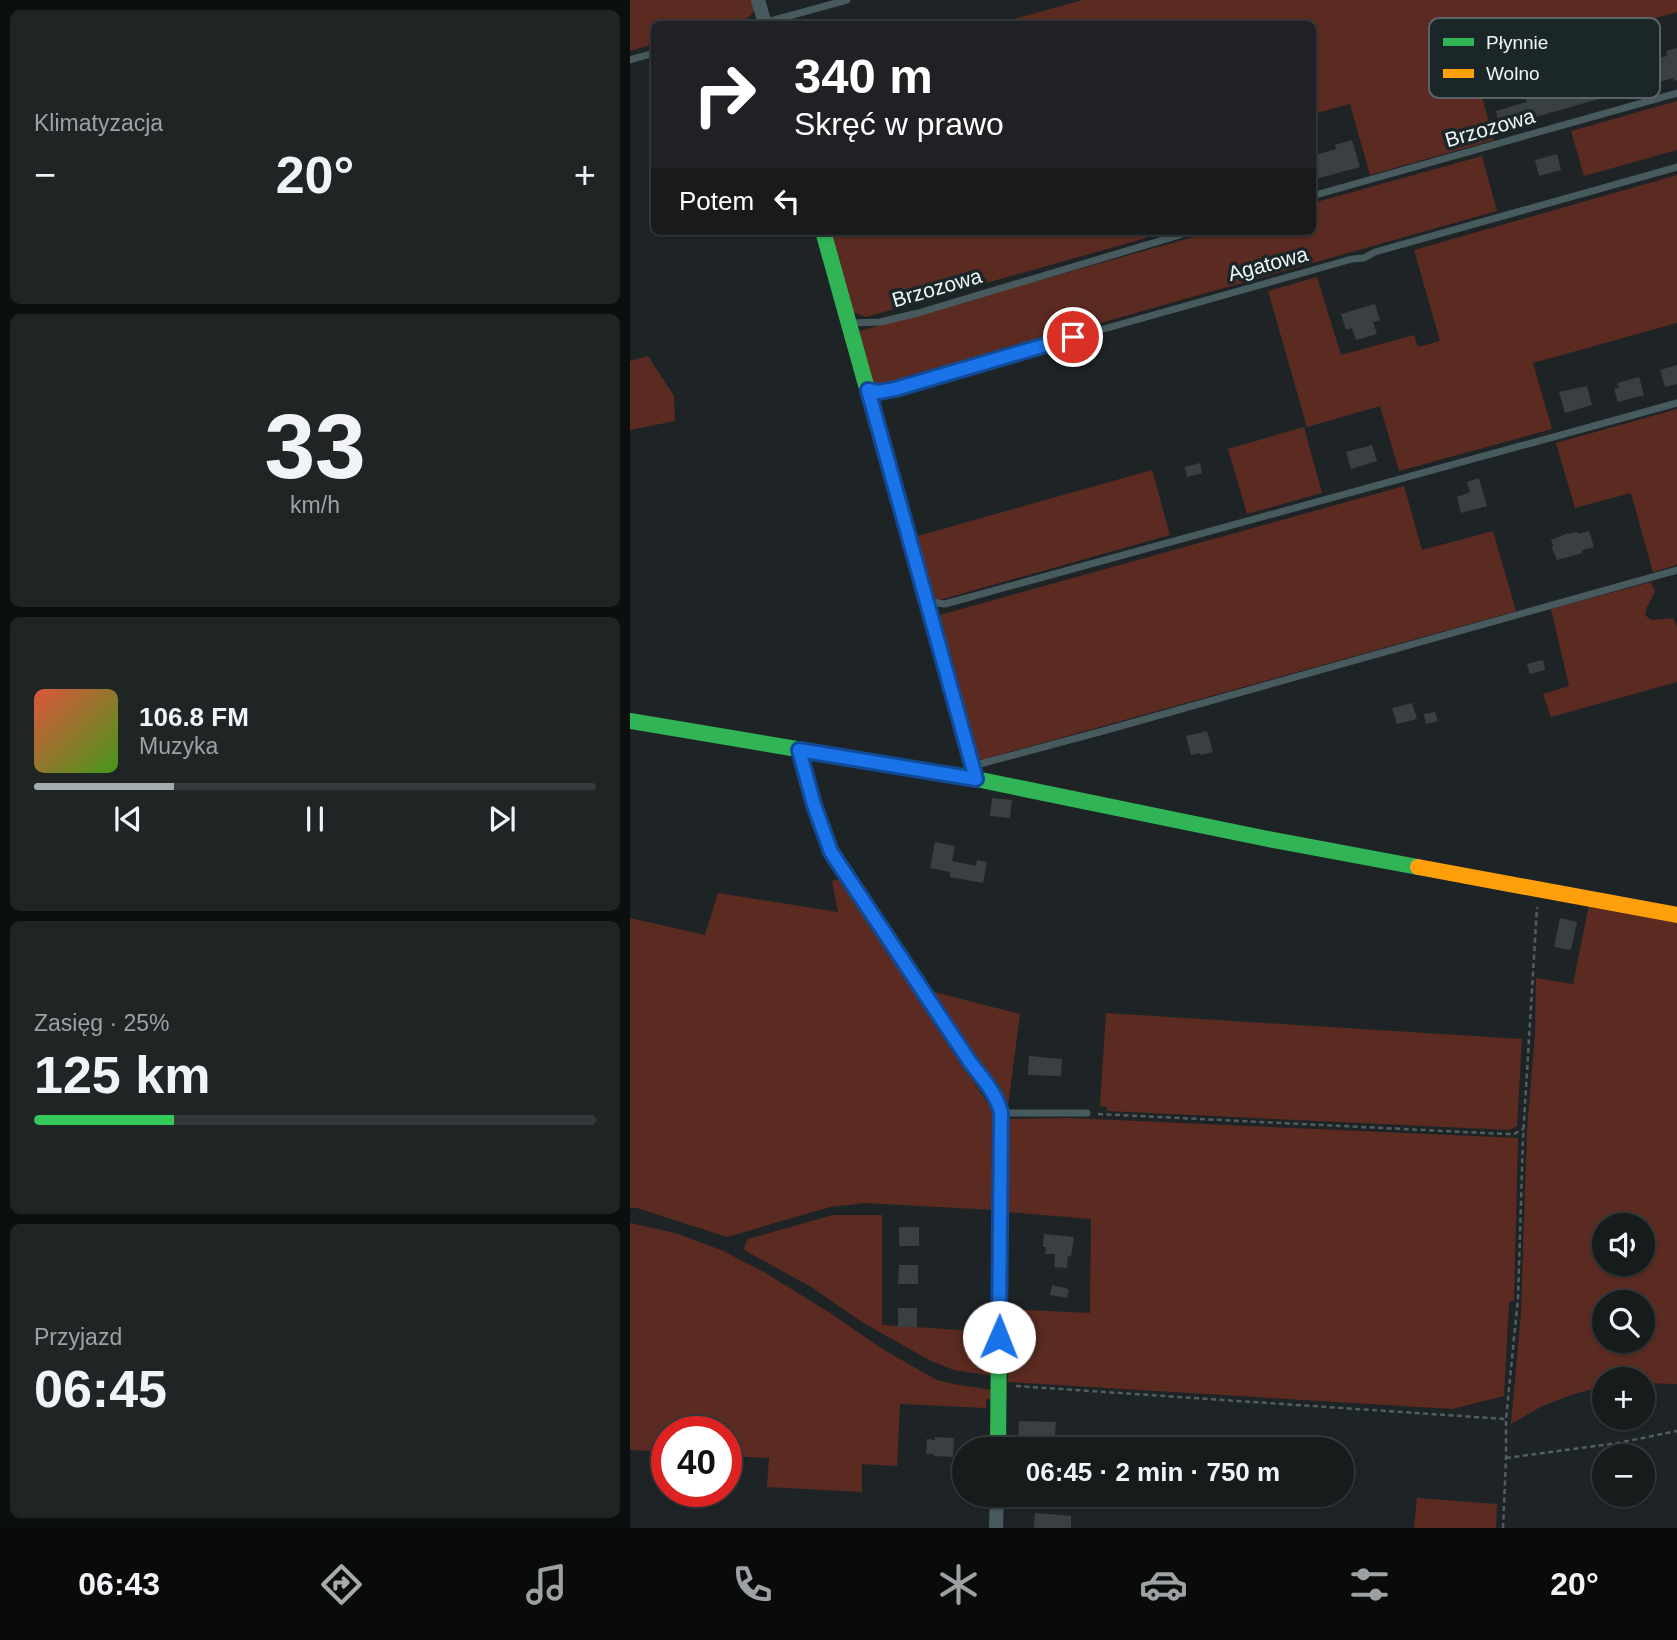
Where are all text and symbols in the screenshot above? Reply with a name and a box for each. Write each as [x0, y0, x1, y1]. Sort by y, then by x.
legend [1429, 18, 1660, 98]
text: Płynnie [1486, 32, 1548, 53]
icon: right [679, 49, 770, 140]
text: 340 m [794, 49, 933, 103]
text: Wolno [1486, 63, 1540, 84]
street label: Brzozowa [1442, 104, 1538, 151]
text: Skręć w prawo [794, 106, 1004, 142]
text: Klimatyzacja [34, 110, 163, 136]
text: 20° [276, 146, 354, 204]
text: − [34, 154, 56, 196]
text: + [574, 154, 596, 196]
icon: left [768, 182, 806, 220]
text: Potem [679, 186, 754, 216]
street label: Agatowa [1225, 242, 1311, 285]
street label: Brzozowa [889, 264, 985, 311]
pin [1043, 307, 1103, 367]
icon: arrive [1054, 318, 1092, 356]
text: 33 [264, 396, 366, 497]
text: km/h [290, 492, 340, 518]
text: 106.8 FM [139, 702, 249, 732]
text: Muzyka [139, 733, 218, 759]
icon: previous [109, 800, 147, 838]
icon: pause [296, 800, 334, 838]
icon: next [483, 800, 521, 838]
text: Zasięg · 25% [34, 1010, 170, 1036]
text: 125 km [34, 1046, 210, 1104]
map controls [1592, 1213, 1655, 1507]
button: sound [1592, 1213, 1655, 1276]
button: search [1592, 1290, 1655, 1353]
position arrow [962, 1300, 1036, 1374]
text: Przyjazd [34, 1324, 122, 1350]
text: 06:45 [34, 1360, 167, 1418]
button: + [1592, 1367, 1655, 1430]
speed limit sign: 40 [651, 1416, 742, 1507]
button: − [1592, 1444, 1655, 1507]
text: 06:45 · 2 min · 750 m [1026, 1457, 1280, 1487]
icon: directions [317, 1560, 366, 1609]
icon: music [522, 1560, 571, 1609]
icon: phone [728, 1560, 777, 1609]
icon: climate [934, 1560, 983, 1609]
icon: car [1139, 1560, 1188, 1609]
icon: filters [1345, 1560, 1394, 1609]
text: 06:43 [78, 1566, 160, 1602]
text: 20° [1550, 1566, 1599, 1602]

